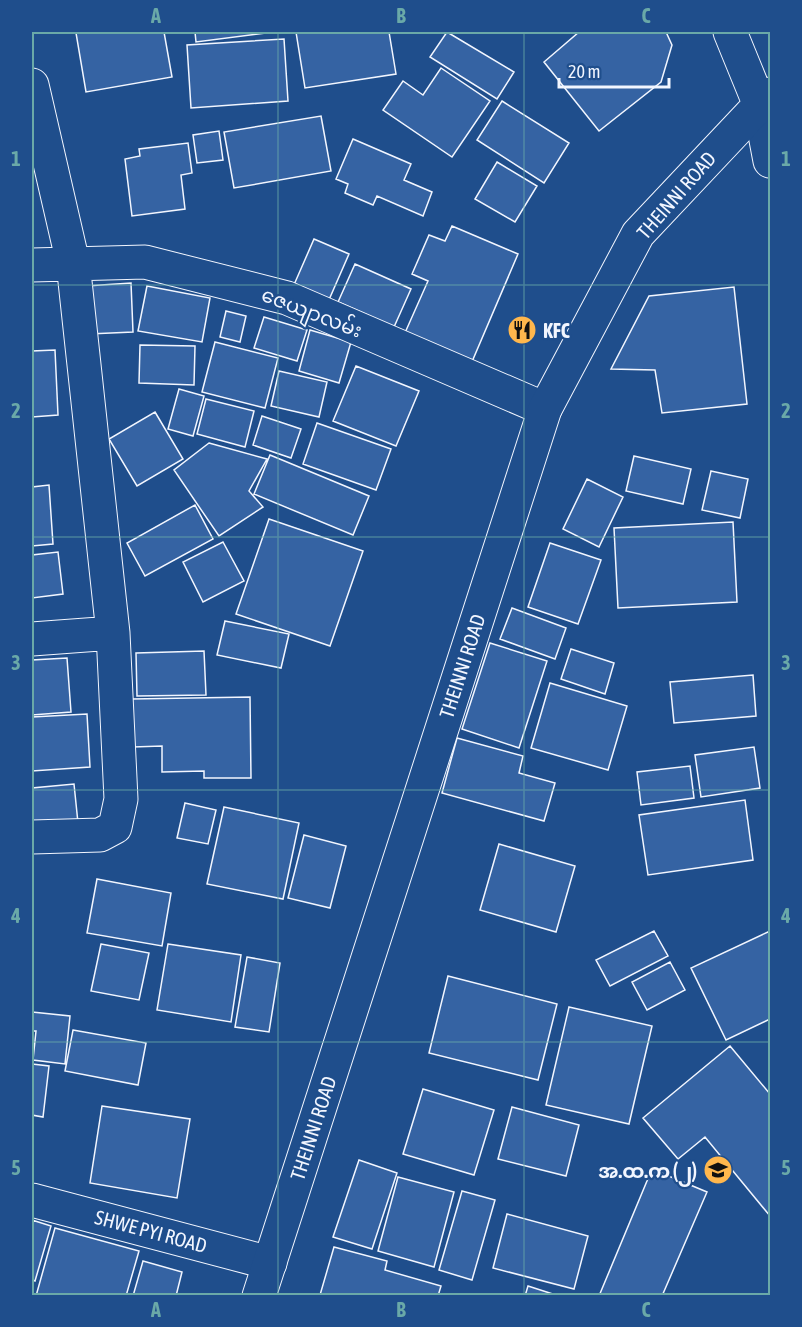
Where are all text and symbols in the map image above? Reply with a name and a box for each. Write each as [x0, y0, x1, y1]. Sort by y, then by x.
text: A [150, 4, 161, 27]
text: B [396, 4, 406, 27]
text: C [642, 4, 651, 27]
scale bar [559, 51, 668, 89]
text: 20 m [568, 61, 600, 82]
text: 1 [11, 147, 21, 170]
street label: THEINNI ROAD [632, 147, 720, 243]
text: 1 [781, 147, 791, 170]
street label: ဇေယျာလမ်း [257, 280, 366, 346]
restaurant icon: KFC [506, 314, 538, 346]
place label: KFC [543, 319, 570, 342]
text: 2 [11, 399, 21, 422]
text: 2 [781, 399, 791, 422]
street label: THEINNI ROAD [434, 611, 490, 721]
text: 3 [11, 651, 21, 674]
text: 3 [781, 651, 791, 674]
text: 4 [10, 904, 21, 927]
text: 4 [780, 904, 791, 927]
street label: THEINNI ROAD [285, 1073, 341, 1183]
school or university icon: အ.ထ.က (၂) [702, 1154, 734, 1186]
text: 5 [11, 1156, 21, 1179]
text: 5 [781, 1156, 791, 1179]
place label: အ.ထ.က (၂) [598, 1159, 697, 1187]
street label: SHWE PYI ROAD [93, 1205, 209, 1257]
text: A [150, 1298, 161, 1321]
text: B [396, 1298, 406, 1321]
text: C [642, 1298, 651, 1321]

